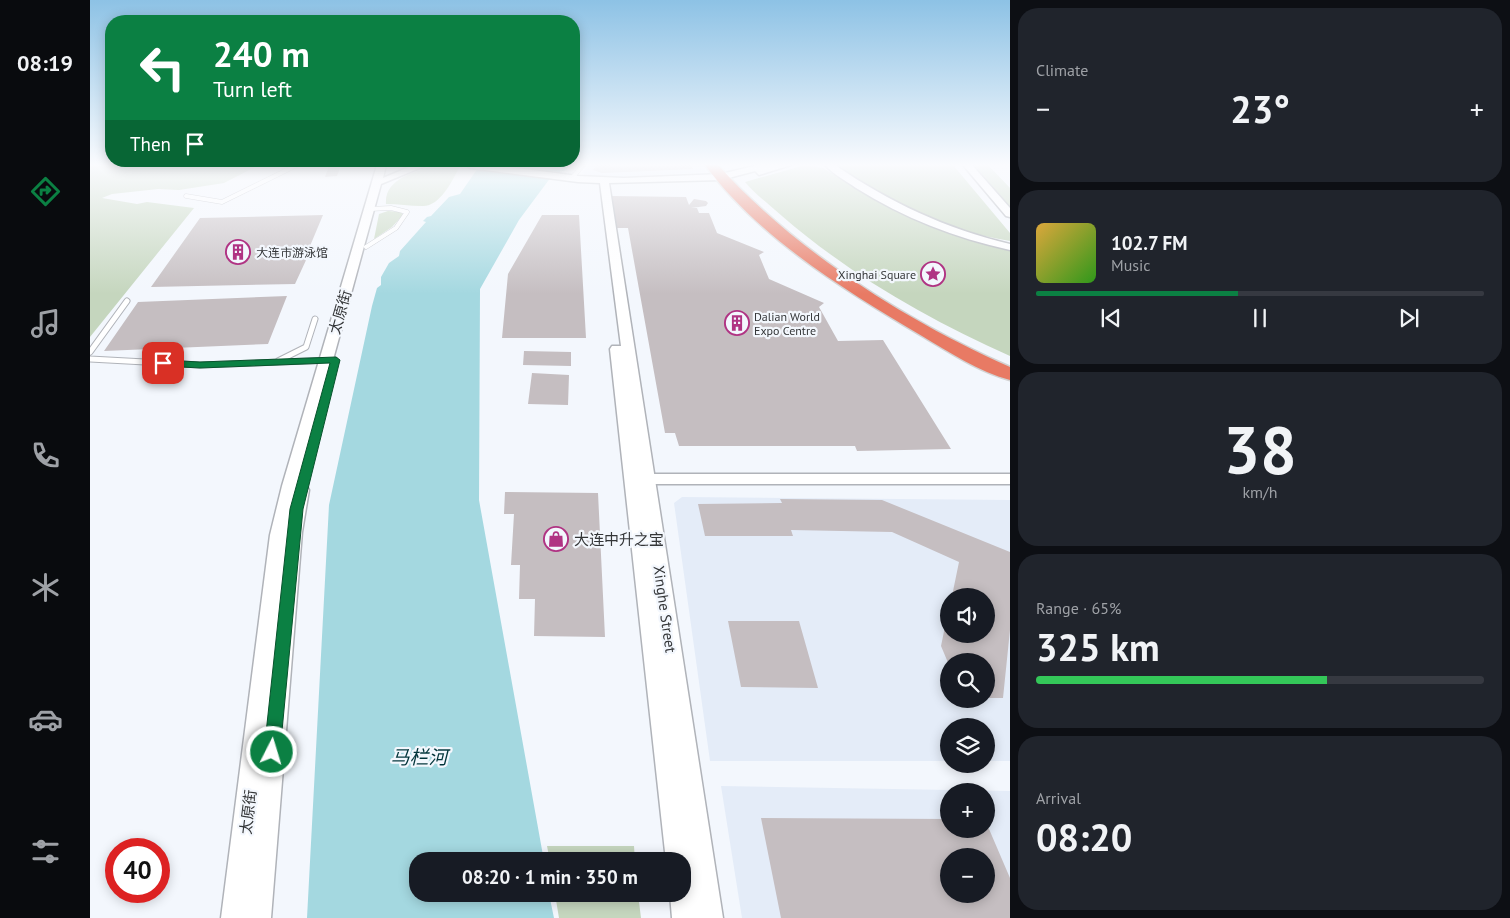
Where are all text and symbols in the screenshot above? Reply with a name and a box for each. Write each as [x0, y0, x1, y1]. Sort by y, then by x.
text: 240 m [213, 31, 310, 77]
icon: left [130, 35, 195, 100]
text: 08:19 [17, 49, 73, 77]
text: Climate [1036, 60, 1088, 80]
text: Turn left [213, 75, 292, 103]
text: 23° [1230, 84, 1290, 133]
text: − [1036, 90, 1050, 127]
text: + [1470, 90, 1484, 127]
icon: arrive [181, 130, 209, 158]
text: Then [130, 132, 171, 156]
icon: directions [28, 174, 63, 209]
text: 102.7 FM [1111, 231, 1187, 255]
building icon: 大连市游泳馆 [225, 239, 251, 265]
place label: 大连市游泳馆 [256, 245, 328, 260]
text: Music [1111, 255, 1151, 275]
place icon: Xinghai Square [920, 261, 946, 287]
place label: Xinghai Square [838, 267, 916, 282]
street label: 太原街 [325, 288, 355, 336]
icon: previous [1097, 304, 1125, 332]
icon: pause [1246, 304, 1274, 332]
icon: next [1395, 304, 1423, 332]
icon: music [28, 306, 63, 341]
place label: Dalian World Expo Centre [754, 309, 820, 338]
building icon: Dalian World Expo Centre [724, 310, 750, 336]
pin [142, 342, 184, 384]
icon: arrive [149, 349, 177, 377]
text: 38 [1223, 407, 1297, 491]
icon: phone [28, 438, 63, 473]
text: km/h [1242, 482, 1278, 502]
shop icon: 大连中升之宝 [543, 526, 569, 552]
place label: 大连中升之宝 [574, 530, 664, 549]
street label: Xinghe Street [649, 564, 681, 654]
icon: climate [28, 570, 63, 605]
map controls [940, 588, 995, 903]
button: sound [940, 588, 995, 643]
text: Range · 65% [1036, 598, 1121, 618]
text: 325 km [1036, 622, 1160, 671]
button: search [940, 653, 995, 708]
icon: car [28, 702, 63, 737]
button: layers [940, 718, 995, 773]
position arrow [245, 725, 297, 777]
water label: 马栏河 [390, 745, 451, 769]
button: + [940, 783, 995, 838]
text: Arrival [1036, 788, 1081, 808]
street label: 太原街 [236, 789, 260, 835]
text: 08:20 [1036, 812, 1132, 861]
icon: filters [28, 834, 63, 869]
speed limit sign: 40 [105, 838, 170, 903]
button: − [940, 848, 995, 903]
text: 08:20 · 1 min · 350 m [462, 865, 638, 889]

